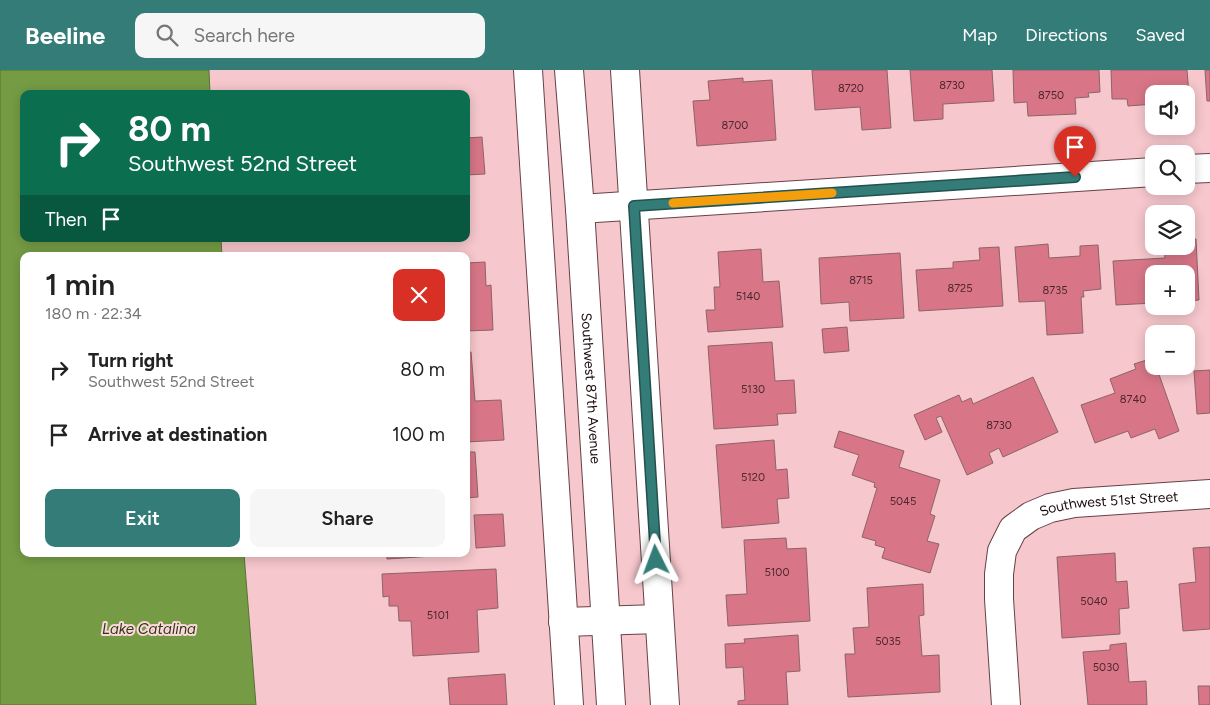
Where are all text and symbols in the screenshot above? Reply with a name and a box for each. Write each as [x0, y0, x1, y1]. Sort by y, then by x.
search box [135, 13, 485, 58]
text: Beeline [25, 21, 105, 50]
icon: search [153, 21, 181, 49]
text: Search here [193, 24, 295, 47]
text: Map [962, 24, 997, 46]
text: Directions [1025, 24, 1107, 46]
text: Saved [1135, 24, 1185, 46]
house number: 8730 [939, 79, 965, 92]
house number: 8720 [838, 82, 864, 95]
map controls [1145, 85, 1195, 375]
button: sound [1145, 85, 1195, 135]
house number: 8750 [1038, 89, 1064, 102]
text: 80 m [128, 108, 211, 150]
icon: right [45, 110, 110, 175]
house number: 8700 [722, 119, 748, 132]
pin [1054, 126, 1096, 177]
icon: arrive [1061, 133, 1089, 161]
button: search [1145, 145, 1195, 195]
text: Southwest 52nd Street [128, 150, 357, 177]
icon: arrive [97, 205, 125, 233]
button: layers [1145, 205, 1195, 255]
text: Then [45, 208, 87, 231]
button: + [1145, 265, 1195, 315]
text: 1 min [45, 266, 115, 303]
button: close [393, 269, 445, 321]
house number: 8715 [849, 274, 873, 287]
house number: 8725 [947, 282, 973, 295]
house number: 8735 [1043, 284, 1067, 297]
house number: 5140 [736, 290, 760, 303]
text: 180 m · 22:34 [45, 304, 142, 323]
street label: Southwest 87th Avenue [577, 312, 604, 465]
button: − [1145, 325, 1195, 375]
text: Turn right [88, 349, 174, 372]
icon: right [45, 356, 73, 384]
text: 80 m [400, 358, 445, 381]
text: Southwest 52nd Street [88, 372, 255, 391]
house number: 5130 [741, 383, 765, 396]
house number: 8740 [1120, 393, 1146, 406]
house number: 8730 [986, 419, 1012, 432]
icon: arrive [45, 421, 73, 449]
text: Arrive at destination [88, 423, 267, 446]
text: 100 m [392, 423, 445, 446]
house number: 5120 [741, 471, 765, 484]
street label: Southwest 51st Street [1037, 488, 1179, 520]
button: Exit [45, 489, 240, 547]
button: Share [250, 489, 445, 547]
house number: 5045 [890, 495, 916, 508]
position arrow [629, 533, 681, 585]
house number: 5100 [765, 566, 789, 579]
house number: 5040 [1080, 595, 1108, 608]
house number: 5101 [427, 609, 449, 622]
water label: Lake Catalina [102, 620, 196, 638]
house number: 5035 [875, 635, 901, 648]
house number: 5030 [1093, 661, 1119, 674]

